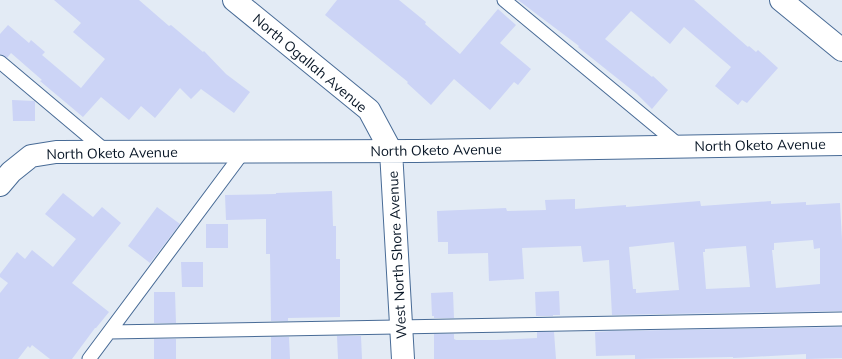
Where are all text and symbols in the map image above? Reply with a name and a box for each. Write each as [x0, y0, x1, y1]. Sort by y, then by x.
street label: North Ogallah Avenue [249, 10, 371, 116]
street label: North Oketo Avenue [694, 135, 826, 155]
street label: North Oketo Avenue [370, 140, 502, 160]
street label: North Oketo Avenue [46, 143, 178, 163]
street label: West North Shore Avenue [384, 170, 410, 340]

